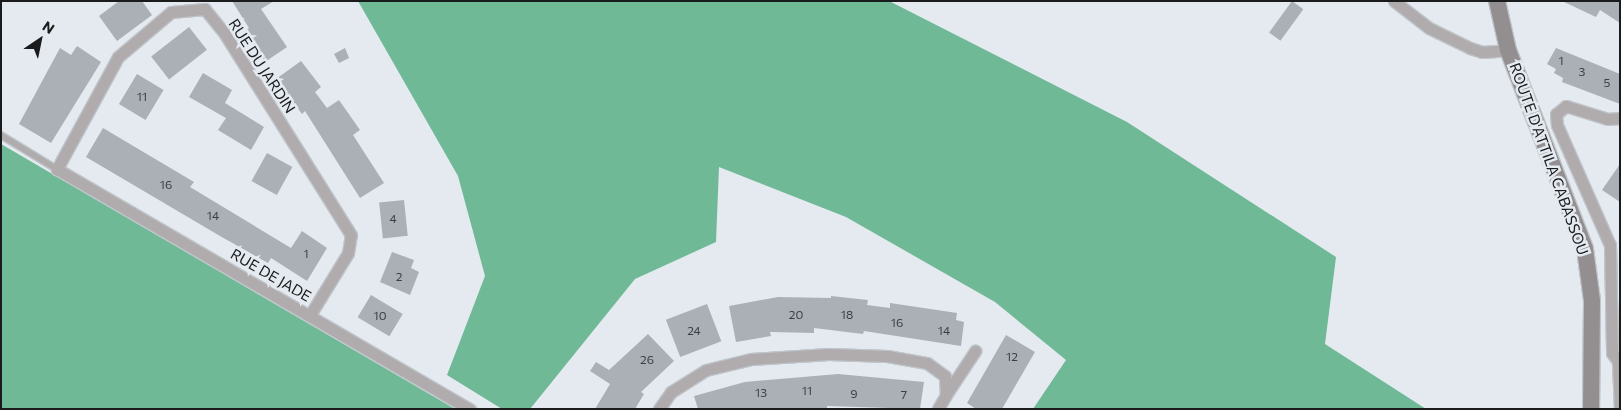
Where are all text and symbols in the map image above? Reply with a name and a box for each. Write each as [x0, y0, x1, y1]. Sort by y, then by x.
north arrow [15, 15, 65, 65]
street label: RUE DU JARDIN [225, 16, 299, 116]
text: N [40, 17, 58, 37]
house number: 1 [1558, 54, 1564, 68]
street label: ROUTE D'ATTILA CABASSOU [1506, 60, 1592, 258]
house number: 3 [1579, 65, 1585, 79]
house number: 5 [1604, 76, 1610, 90]
house number: 11 [137, 90, 147, 104]
house number: 16 [160, 178, 172, 192]
house number: 14 [207, 209, 219, 223]
house number: 4 [389, 212, 397, 226]
street label: RUE DE JADE [228, 245, 314, 305]
house number: 1 [303, 247, 309, 261]
house number: 2 [396, 270, 402, 284]
house number: 20 [789, 308, 803, 322]
house number: 18 [841, 308, 853, 322]
house number: 10 [374, 309, 386, 323]
house number: 16 [891, 316, 903, 330]
house number: 24 [687, 324, 701, 338]
house number: 14 [938, 324, 950, 338]
house number: 12 [1006, 350, 1018, 364]
house number: 26 [640, 353, 654, 367]
house number: 11 [802, 384, 812, 398]
house number: 13 [755, 386, 767, 400]
house number: 9 [850, 387, 858, 401]
house number: 7 [901, 388, 907, 402]

